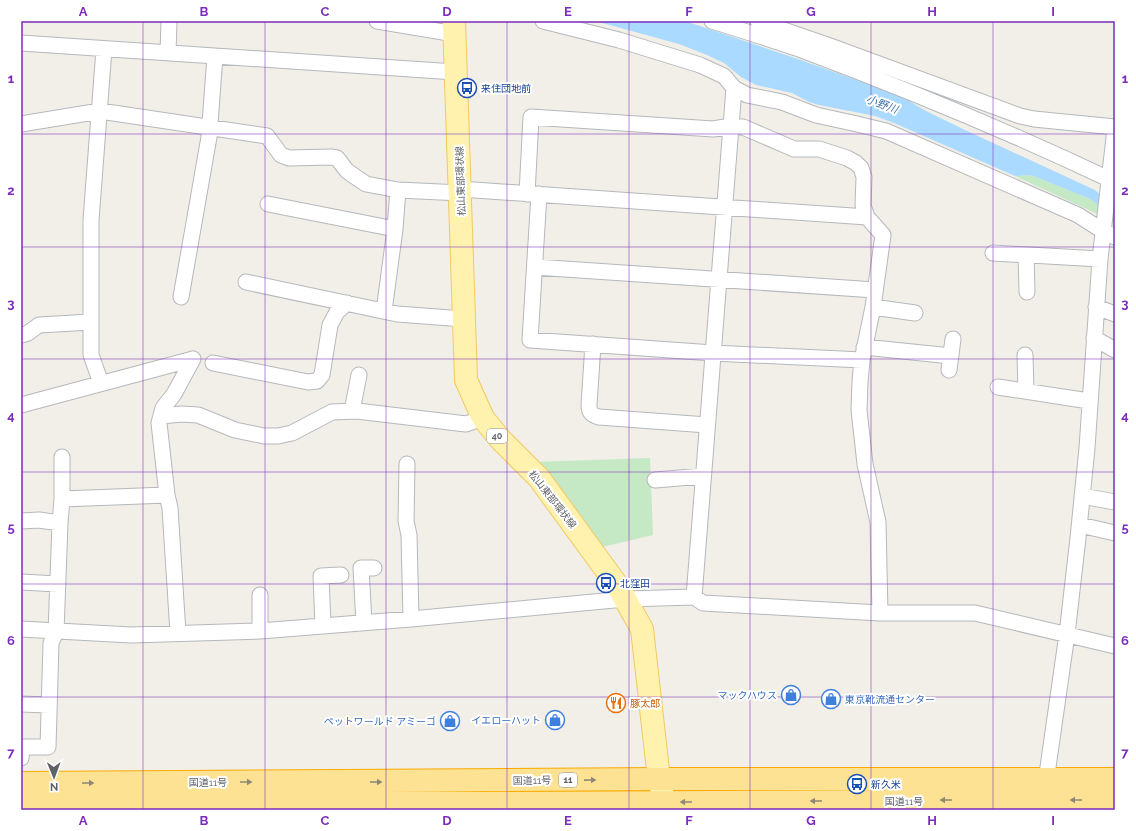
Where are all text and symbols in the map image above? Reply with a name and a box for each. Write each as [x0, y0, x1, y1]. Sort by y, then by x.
text: A [79, 4, 88, 19]
text: B [200, 4, 209, 19]
text: C [321, 4, 330, 19]
text: D [442, 4, 452, 19]
text: E [564, 4, 572, 19]
text: F [685, 4, 693, 19]
text: G [806, 4, 816, 19]
text: H [927, 4, 937, 19]
text: I [1051, 4, 1055, 19]
text: 1 [8, 71, 15, 86]
text: 1 [1122, 71, 1129, 86]
bus stop icon: 来住団地前 [456, 77, 478, 99]
place label: 来住団地前 [481, 83, 531, 94]
water label: 小野川 [864, 93, 900, 117]
street label: 松山東部環状線 [454, 146, 467, 216]
text: 2 [7, 183, 15, 198]
text: 2 [1121, 183, 1129, 198]
text: 3 [7, 296, 15, 311]
text: 3 [1121, 296, 1129, 311]
text: 4 [7, 408, 15, 423]
text: 4 [1121, 408, 1129, 423]
road number: 40 [487, 429, 507, 443]
street label: 松山東部環状線 [527, 468, 578, 530]
text: 5 [7, 520, 15, 535]
text: 5 [1121, 520, 1129, 535]
bus stop icon: 北窪田 [595, 572, 617, 594]
place label: 北窪田 [620, 578, 650, 589]
text: 6 [7, 633, 15, 648]
text: 6 [1121, 633, 1129, 648]
shop icon: マックハウス [780, 684, 802, 706]
shop icon: 東京靴流通センター [820, 688, 842, 710]
place label: マックハウス [718, 690, 777, 701]
restaurant icon: 豚太郎 [605, 692, 627, 714]
place label: 東京靴流通センター [845, 694, 935, 705]
place label: 豚太郎 [630, 698, 660, 709]
shop icon: イエローハット [544, 709, 566, 731]
shop icon: ペットワールド アミーゴ [439, 710, 461, 732]
place label: イエローハット [471, 715, 541, 726]
place label: ペットワールド アミーゴ [324, 716, 436, 727]
text: 7 [7, 745, 15, 760]
text: 7 [1121, 745, 1129, 760]
north arrow [34, 757, 74, 797]
road number: 11 [559, 773, 577, 787]
bus stop icon: 新久米 [846, 773, 868, 795]
street label: 国道11号 [513, 775, 551, 786]
street label: 国道11号 [189, 777, 227, 788]
one-way arrow [584, 777, 597, 783]
one-way arrow [240, 779, 253, 785]
one-way arrow [370, 779, 383, 785]
place label: 新久米 [871, 779, 901, 790]
text: N [50, 780, 58, 793]
one-way arrow [82, 780, 95, 786]
street label: 国道11号 [885, 796, 923, 807]
one-way arrow [939, 797, 952, 803]
one-way arrow [1069, 797, 1082, 803]
one-way arrow [809, 798, 822, 804]
one-way arrow [679, 799, 692, 805]
text: A [79, 813, 88, 828]
text: B [200, 813, 209, 828]
text: C [321, 813, 330, 828]
text: D [442, 813, 452, 828]
text: E [564, 813, 572, 828]
text: F [685, 813, 693, 828]
text: G [806, 813, 816, 828]
text: H [927, 813, 937, 828]
text: I [1051, 813, 1055, 828]

